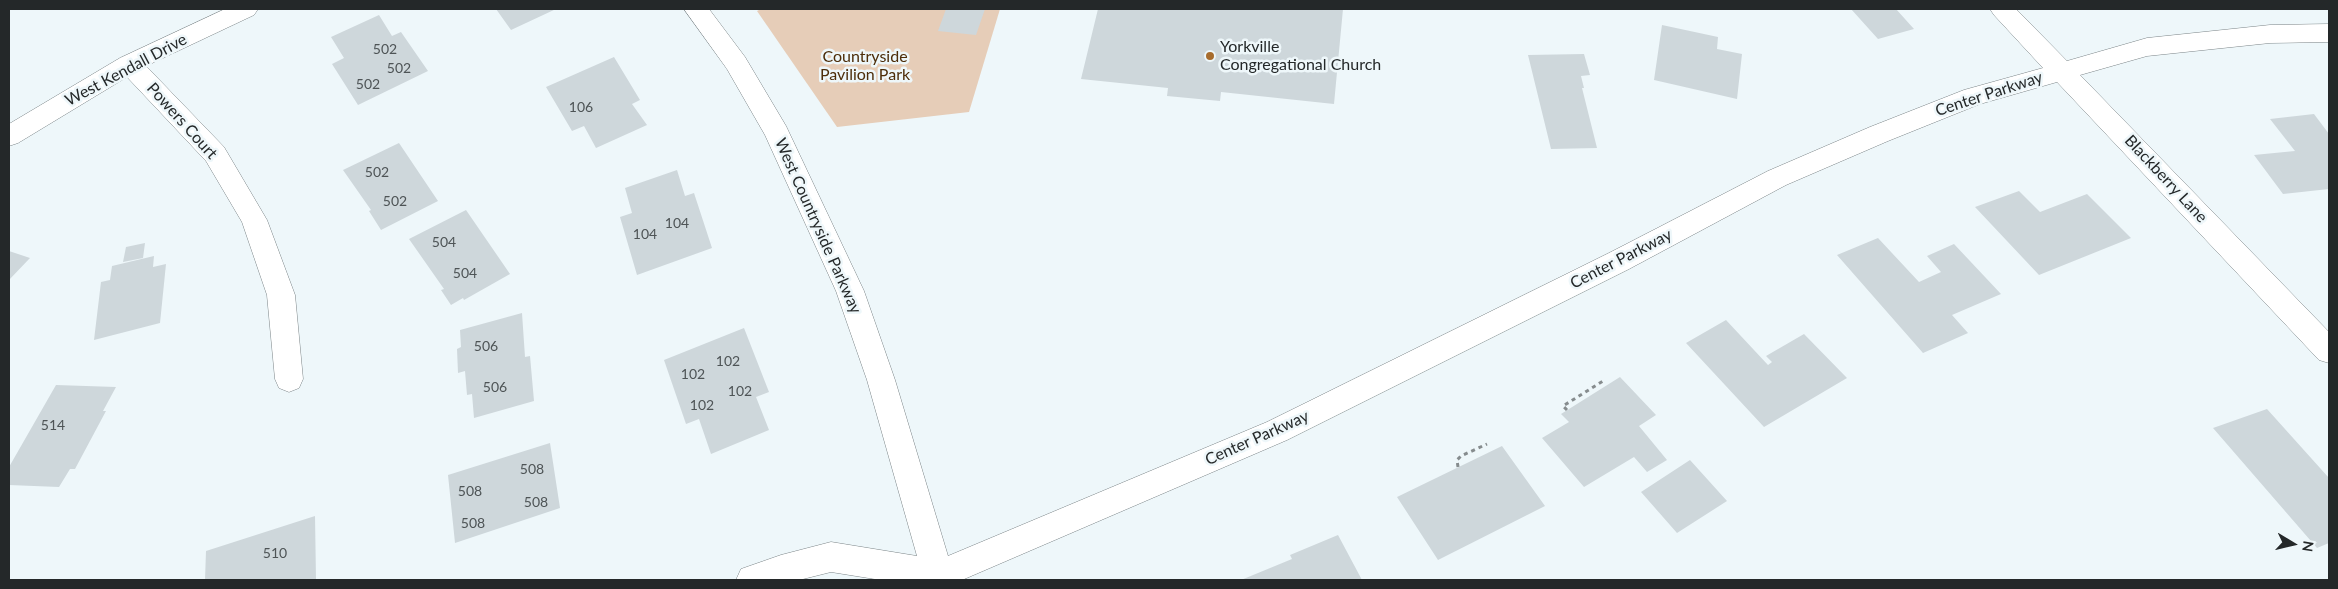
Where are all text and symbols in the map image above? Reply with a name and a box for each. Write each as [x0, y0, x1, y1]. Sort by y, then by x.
street label: West Kendall Drive [62, 30, 190, 110]
place label: Yorkville Congregational Church [1220, 37, 1381, 75]
house number: 502 [373, 41, 397, 57]
park label: Countryside Pavilion Park [820, 47, 910, 85]
marker: Yorkville Congregational Church [1204, 50, 1216, 62]
house number: 502 [387, 60, 411, 76]
street label: Center Parkway [1933, 68, 2045, 120]
house number: 502 [356, 76, 380, 92]
street label: Powers Court [143, 79, 221, 163]
house number: 106 [569, 99, 593, 115]
street label: Blackberry Lane [2121, 131, 2211, 227]
street label: West Countryside Parkway [771, 135, 865, 317]
house number: 502 [365, 164, 389, 180]
house number: 502 [383, 193, 407, 209]
house number: 104 [665, 215, 689, 231]
street label: Center Parkway [1567, 225, 1675, 293]
house number: 104 [633, 226, 657, 242]
house number: 504 [432, 234, 456, 250]
house number: 504 [453, 265, 477, 281]
house number: 506 [474, 338, 498, 354]
house number: 102 [716, 353, 740, 369]
house number: 102 [681, 366, 705, 382]
house number: 506 [483, 379, 507, 395]
house number: 102 [728, 383, 752, 399]
house number: 102 [690, 397, 714, 413]
street label: Center Parkway [1202, 407, 1312, 469]
house number: 514 [41, 417, 65, 433]
house number: 508 [520, 461, 544, 477]
house number: 508 [458, 483, 482, 499]
house number: 508 [524, 494, 548, 510]
house number: 508 [461, 515, 485, 531]
north arrow [2268, 519, 2318, 569]
text: N [2299, 540, 2318, 553]
house number: 510 [263, 545, 287, 561]

